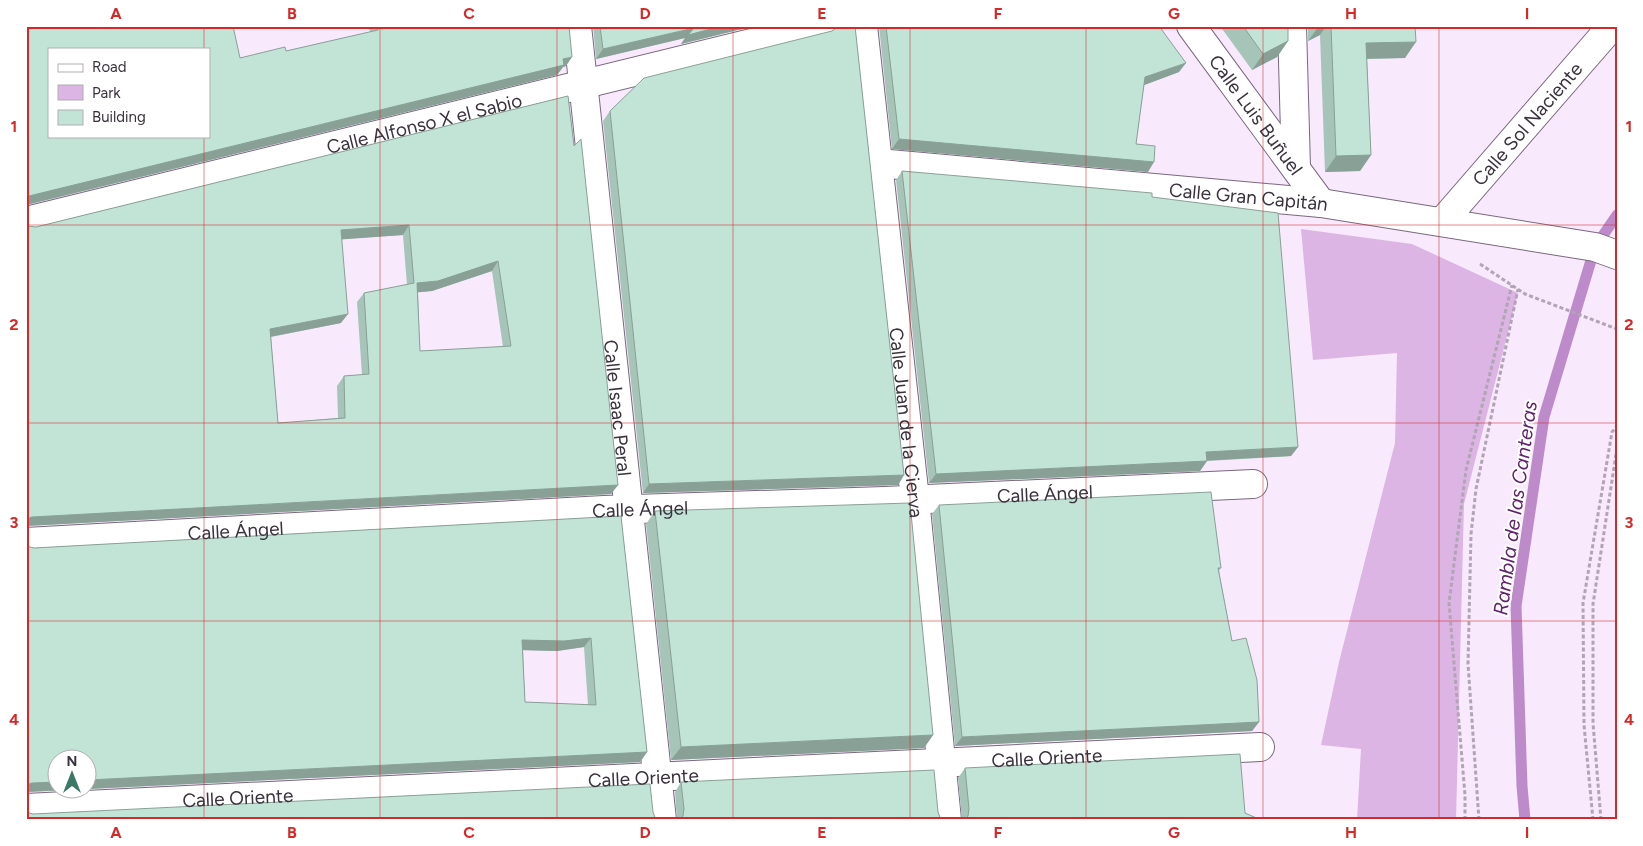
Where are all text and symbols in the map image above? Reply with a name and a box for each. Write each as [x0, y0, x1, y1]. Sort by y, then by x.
text: A [110, 4, 122, 23]
text: B [287, 4, 297, 23]
text: C [463, 4, 475, 23]
text: D [639, 4, 651, 23]
text: E [817, 4, 827, 23]
text: F [994, 4, 1003, 23]
text: G [1168, 4, 1180, 23]
text: H [1345, 4, 1357, 23]
text: I [1525, 4, 1529, 23]
legend [48, 48, 210, 138]
street label: Calle Luis Buñuel [1204, 50, 1307, 180]
text: Road [92, 58, 127, 76]
street label: Calle Sol Naciente [1468, 58, 1587, 191]
text: Park [92, 84, 121, 102]
street label: Calle Alfonso X el Sabio [324, 89, 525, 159]
text: Building [92, 108, 146, 126]
text: 1 [11, 117, 17, 136]
text: 1 [1626, 117, 1632, 136]
street label: Calle Gran Capitán [1168, 178, 1329, 216]
text: 2 [9, 315, 19, 334]
text: 2 [1624, 315, 1634, 334]
street label: Calle Juan de la Cierva [884, 326, 928, 519]
street label: Calle Isaac Peral [599, 339, 636, 477]
water label: Rambla de las Canteras [1488, 399, 1542, 617]
street label: Calle Ángel [996, 480, 1093, 508]
street label: Calle Ángel [591, 496, 688, 523]
text: 3 [10, 513, 19, 532]
text: 3 [1625, 513, 1634, 532]
street label: Calle Ángel [187, 517, 284, 545]
text: 4 [9, 710, 19, 729]
text: 4 [1624, 710, 1634, 729]
street label: Calle Oriente [991, 744, 1103, 772]
north arrow [48, 748, 98, 798]
text: N [67, 753, 77, 770]
street label: Calle Oriente [587, 764, 699, 792]
street label: Calle Oriente [182, 784, 294, 812]
text: A [110, 823, 122, 842]
text: B [287, 823, 297, 842]
text: C [463, 823, 475, 842]
text: D [639, 823, 651, 842]
text: E [817, 823, 827, 842]
text: F [994, 823, 1003, 842]
text: G [1168, 823, 1180, 842]
text: H [1345, 823, 1357, 842]
text: I [1525, 823, 1529, 842]

